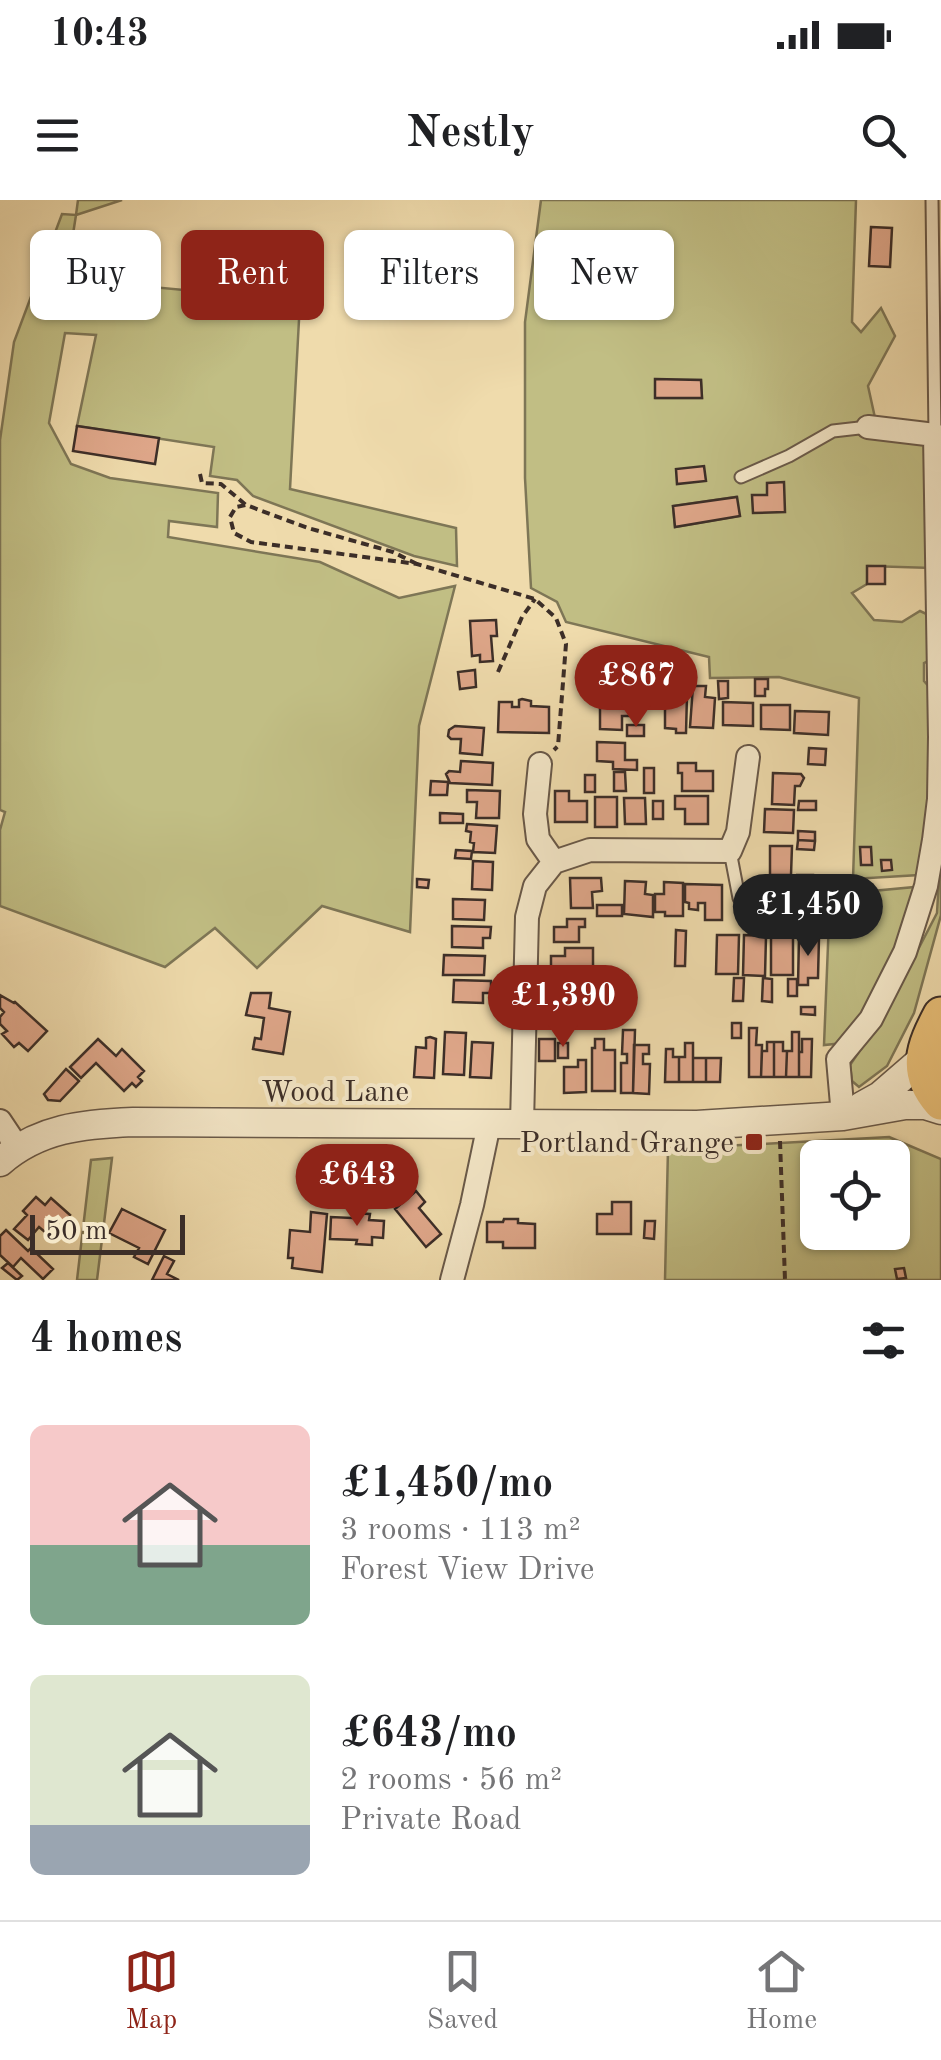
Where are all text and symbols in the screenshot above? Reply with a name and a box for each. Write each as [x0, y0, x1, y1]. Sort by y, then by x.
text: 10:43 [50, 16, 149, 54]
icon: menu [30, 108, 85, 163]
icon: search [856, 108, 911, 163]
text: Nestly [406, 112, 535, 157]
chip: Buy [30, 230, 161, 320]
chip: Rent [181, 230, 324, 320]
chip: Filters [344, 230, 514, 320]
chip: New [534, 230, 674, 320]
pin: £867 [577, 645, 695, 730]
text: £867 [597, 661, 675, 693]
pin: £1,450 [727, 874, 889, 959]
text: £1,450 [755, 890, 861, 922]
pin: £1,390 [482, 965, 644, 1050]
text: £1,390 [510, 981, 616, 1013]
street label: Wood Lane [261, 1078, 409, 1108]
place label: Portland Grange [519, 1129, 734, 1159]
marker: Portland Grange [743, 1131, 765, 1153]
map controls [800, 1140, 910, 1250]
button: locate [800, 1140, 910, 1250]
pin: £643 [298, 1144, 416, 1229]
text: £643 [318, 1160, 396, 1192]
scale bar [30, 1210, 185, 1254]
text: 50 m [45, 1218, 108, 1246]
icon: filters [856, 1313, 911, 1368]
text: 4 homes [30, 1319, 182, 1361]
text: £1,450/mo [340, 1464, 553, 1506]
icon: home [110, 1465, 230, 1585]
text: 3 rooms · 113 m² [340, 1515, 581, 1547]
text: Forest View Drive [340, 1555, 594, 1587]
text: £643/mo [340, 1714, 517, 1756]
icon: home [110, 1715, 230, 1835]
text: 2 rooms · 56 m² [340, 1765, 562, 1797]
text: Private Road [340, 1805, 521, 1837]
tab: Map [124, 1944, 179, 2039]
tab: Saved [427, 1944, 498, 2039]
tab: Home [746, 1944, 817, 2039]

